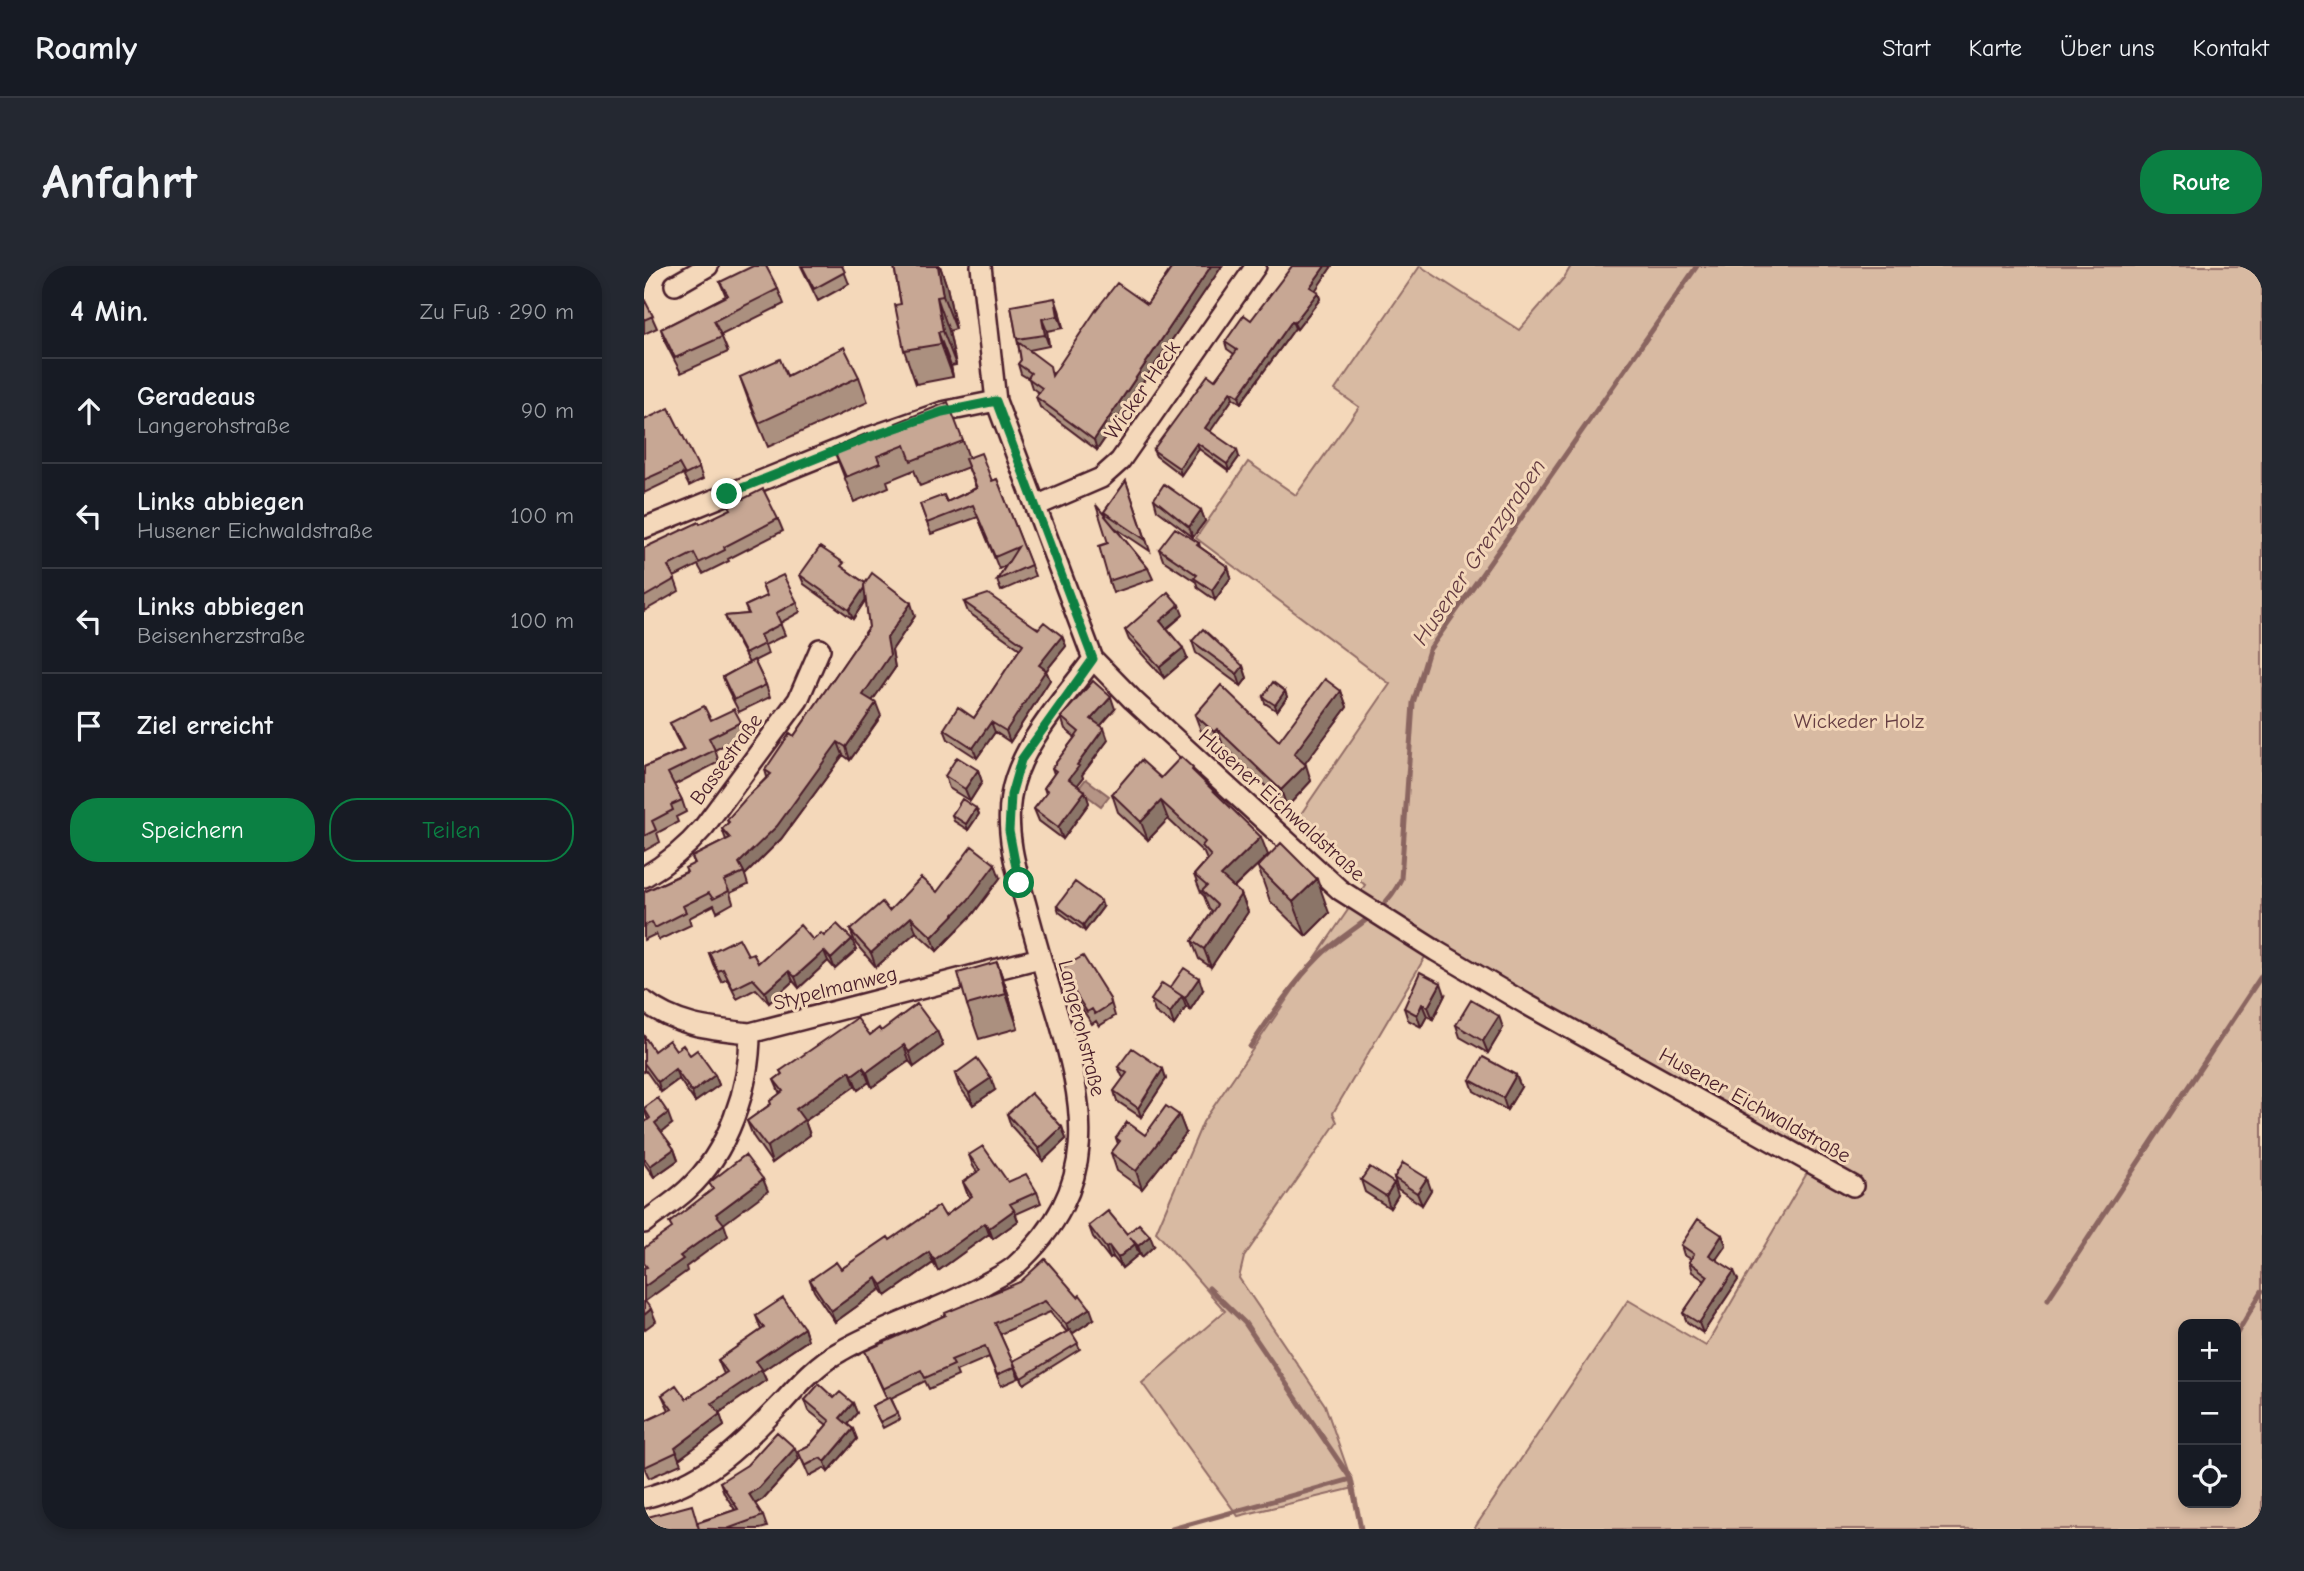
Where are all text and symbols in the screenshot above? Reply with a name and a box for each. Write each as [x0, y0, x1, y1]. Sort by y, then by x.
text: Roamly [35, 29, 137, 67]
text: Start [1882, 34, 1930, 62]
text: Karte [1968, 34, 2022, 62]
text: Über uns [2060, 34, 2155, 62]
text: Kontakt [2193, 34, 2269, 62]
button: Route [2140, 150, 2262, 214]
text: Anfahrt [42, 154, 197, 210]
text: 4 Min. [70, 294, 148, 329]
text: Zu Fuß · 290 m [420, 298, 574, 325]
street label: Wicker Heck [1099, 336, 1185, 444]
text: Geradeaus [137, 382, 255, 412]
icon: ahead [70, 392, 108, 430]
text: 90 m [521, 397, 574, 424]
text: Langerohstraße [137, 412, 290, 439]
water label: Husener Grenzgraben [1407, 454, 1551, 650]
route end [711, 478, 742, 509]
text: Links abbiegen [137, 487, 304, 517]
icon: left [70, 497, 108, 535]
text: 100 m [510, 502, 574, 529]
text: Husener Eichwaldstraße [137, 517, 373, 544]
text: Links abbiegen [137, 592, 304, 622]
icon: left [70, 602, 108, 640]
text: 100 m [510, 607, 574, 634]
text: Beisenherzstraße [137, 622, 305, 649]
icon: arrive [70, 707, 108, 745]
street label: Bassestraße [685, 709, 767, 809]
park label: Wickeder Holz [1794, 709, 1924, 733]
text: Ziel erreicht [137, 711, 273, 741]
street label: Husener Eichwaldstraße [1194, 724, 1370, 886]
button: Speichern [70, 798, 315, 862]
button: Teilen [329, 798, 574, 862]
route start [1003, 867, 1034, 898]
street label: Langerohstraße [1053, 957, 1111, 1099]
street label: Stypelmanweg [771, 961, 899, 1015]
street label: Husener Eichwaldstraße [1655, 1042, 1855, 1168]
map controls [2178, 1319, 2241, 1508]
button: + [2178, 1319, 2241, 1382]
button: − [2178, 1382, 2241, 1445]
button: locate [2178, 1445, 2241, 1508]

